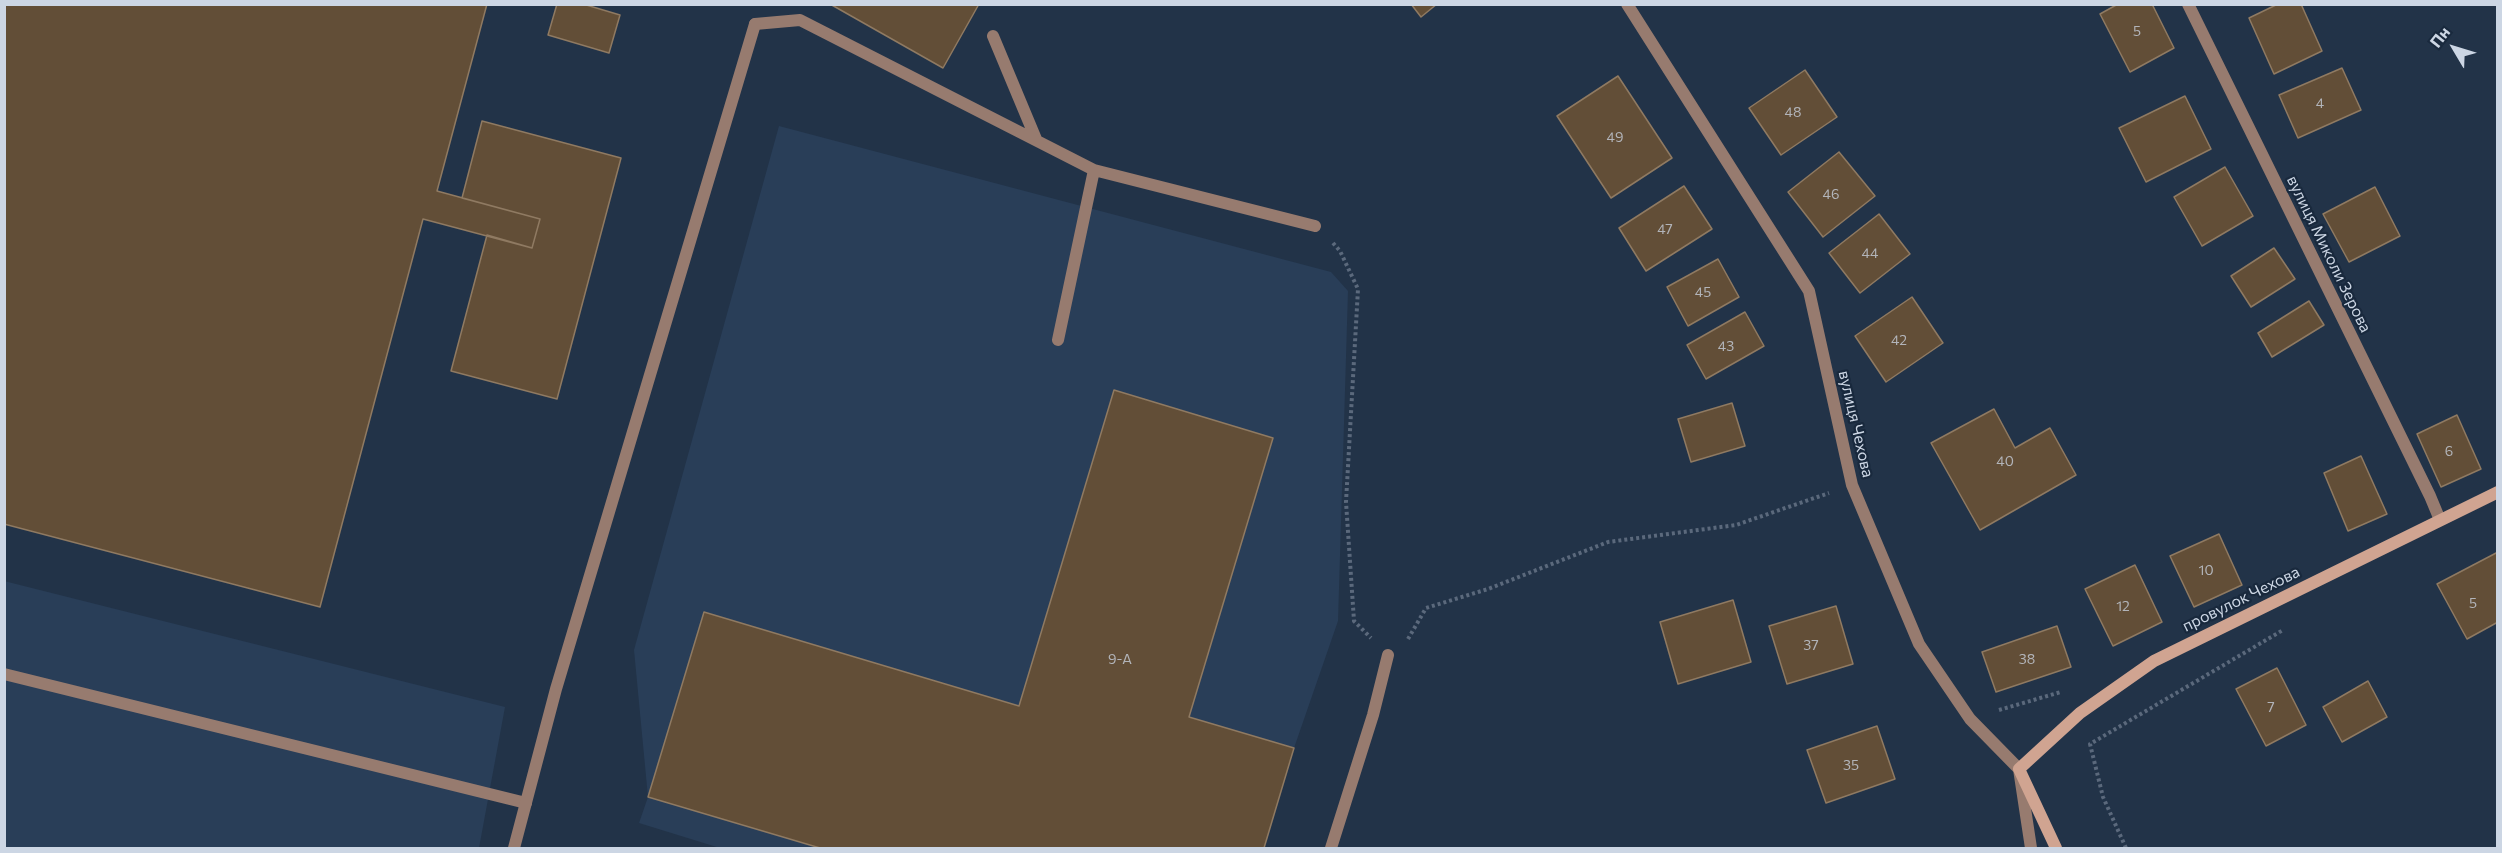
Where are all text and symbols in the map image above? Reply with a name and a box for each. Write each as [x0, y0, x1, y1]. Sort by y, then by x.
north arrow [2424, 18, 2484, 78]
text: Пн [2425, 22, 2453, 51]
house number: 5 [2133, 23, 2141, 39]
house number: 4 [2316, 95, 2324, 111]
house number: 48 [1785, 104, 1801, 120]
house number: 49 [1607, 129, 1623, 145]
street label: вулиця Миколи Зерова [2283, 172, 2375, 336]
house number: 46 [1823, 186, 1839, 202]
house number: 47 [1657, 221, 1673, 237]
house number: 44 [1862, 245, 1878, 261]
house number: 45 [1695, 284, 1711, 300]
house number: 42 [1891, 332, 1907, 348]
house number: 43 [1718, 338, 1734, 354]
street label: вулиця Чехова [1834, 369, 1878, 479]
house number: 6 [2445, 443, 2453, 459]
house number: 40 [1996, 453, 2014, 469]
street label: провулок Чехова [2179, 562, 2303, 636]
house number: 10 [2198, 562, 2214, 578]
house number: 5 [2469, 595, 2477, 611]
house number: 12 [2116, 598, 2130, 614]
house number: 37 [1803, 637, 1819, 653]
house number: 9-А [1108, 651, 1132, 667]
house number: 38 [2019, 651, 2035, 667]
house number: 7 [2267, 699, 2275, 715]
house number: 35 [1843, 757, 1859, 773]

